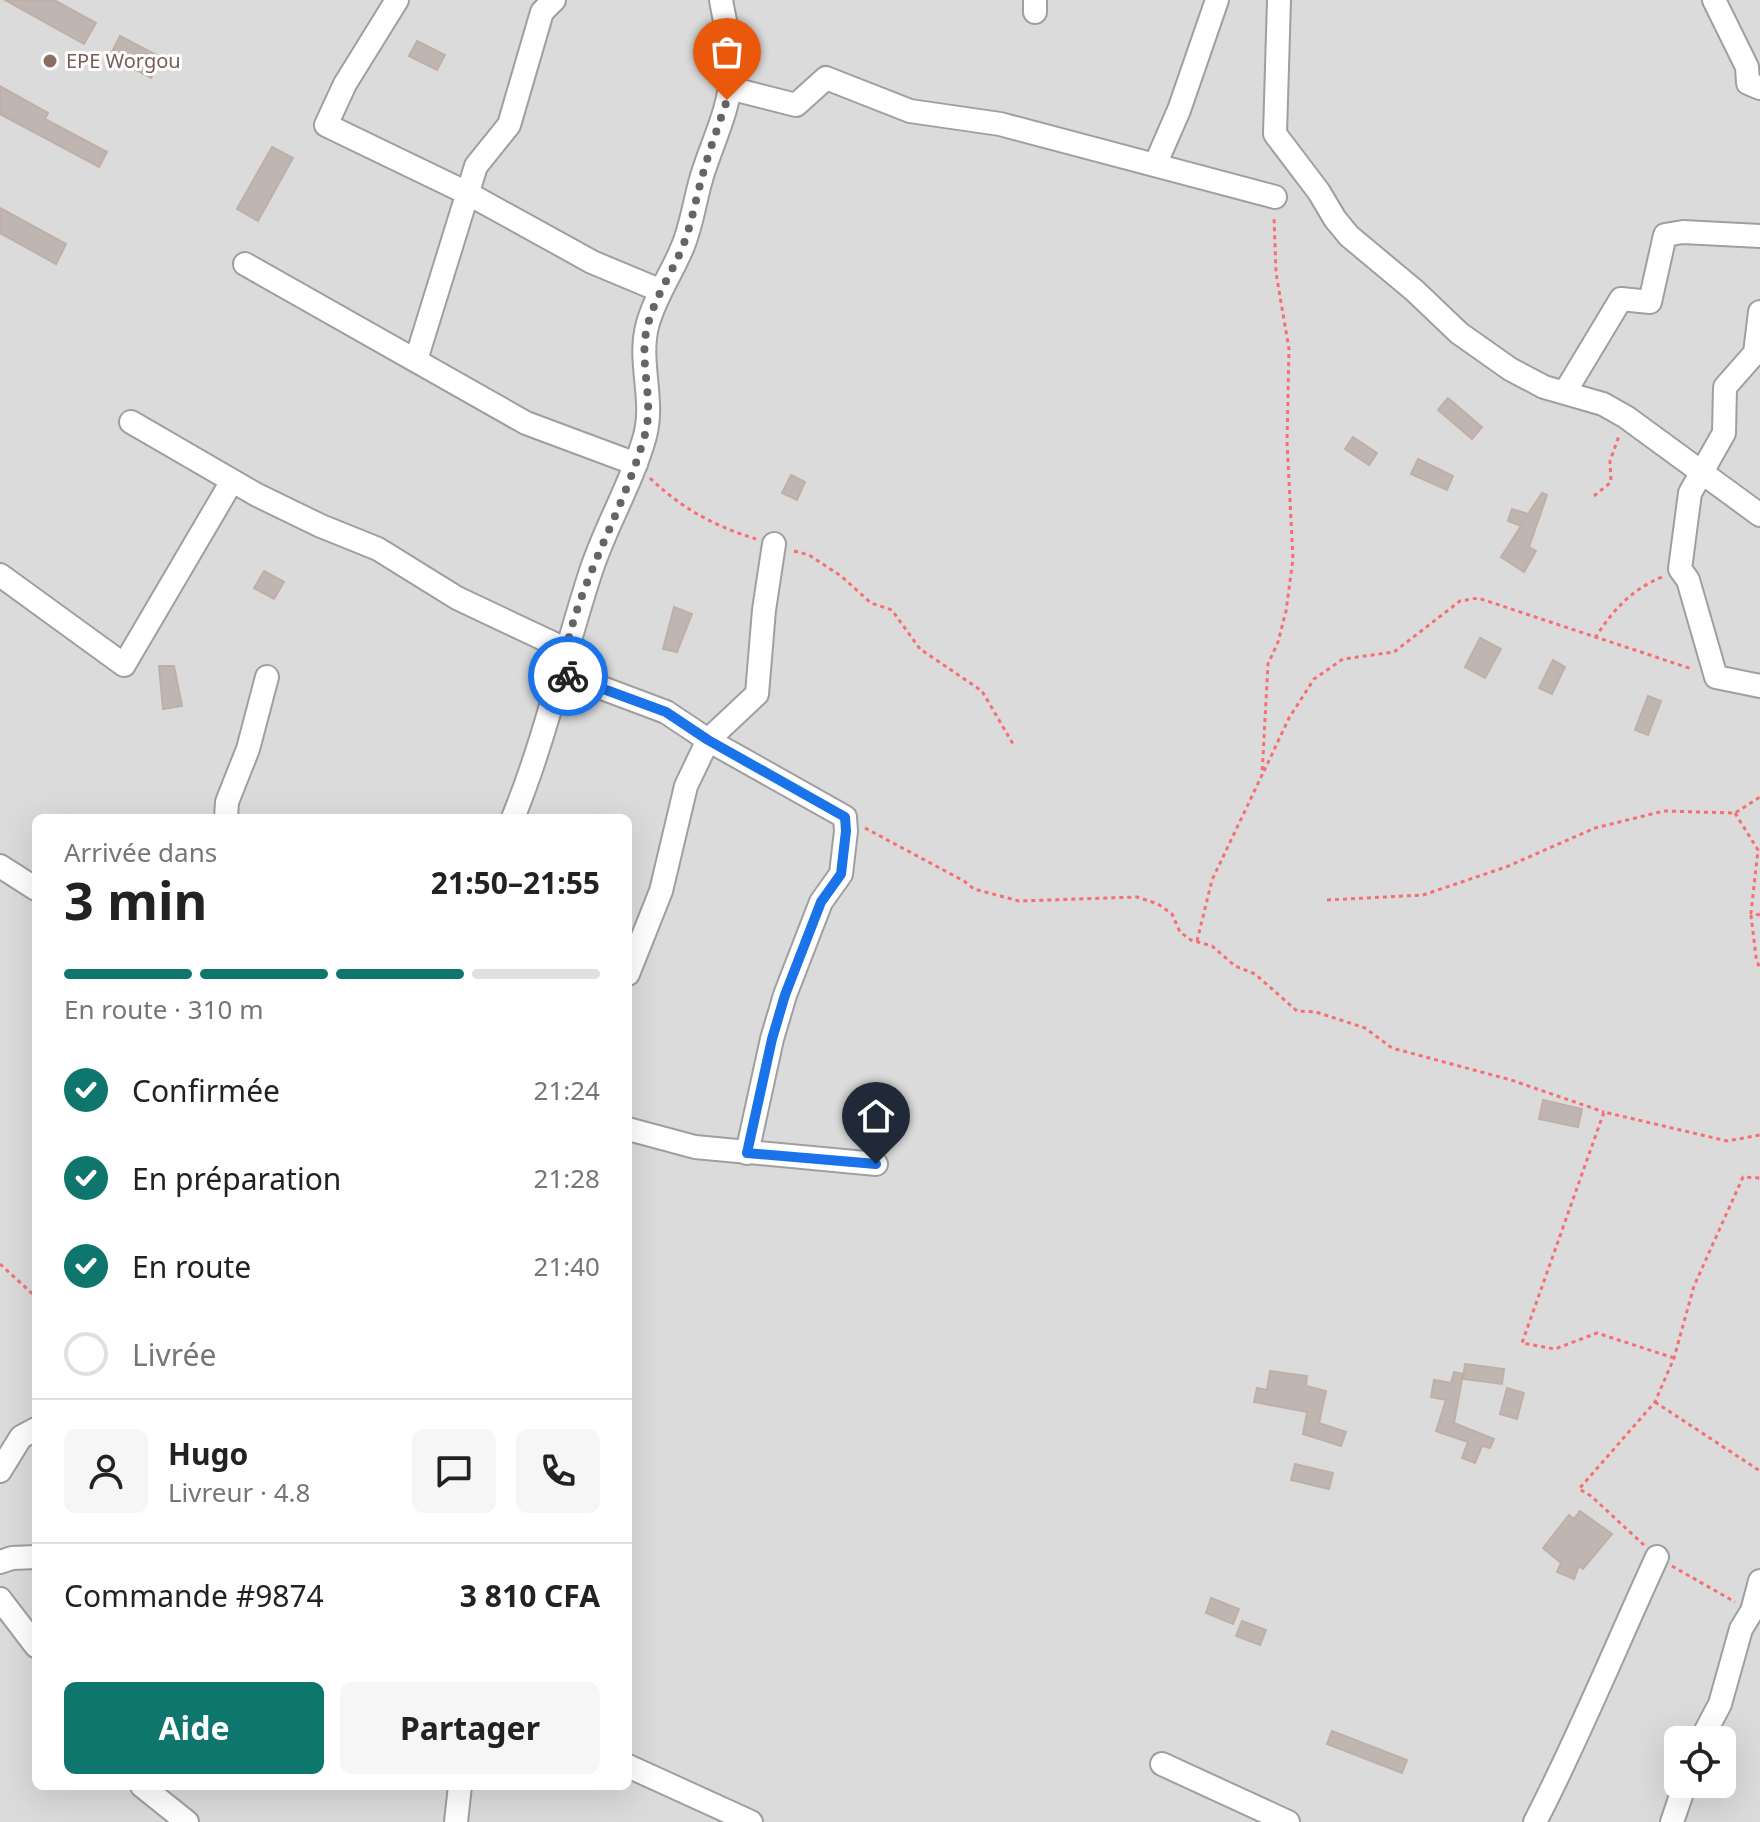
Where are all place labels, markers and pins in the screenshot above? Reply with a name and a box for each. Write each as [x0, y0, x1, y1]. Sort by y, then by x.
pin [693, 18, 761, 100]
place label: EPE Worgou [66, 47, 181, 74]
marker: EPE Worgou [41, 52, 59, 70]
pin [842, 1082, 910, 1164]

